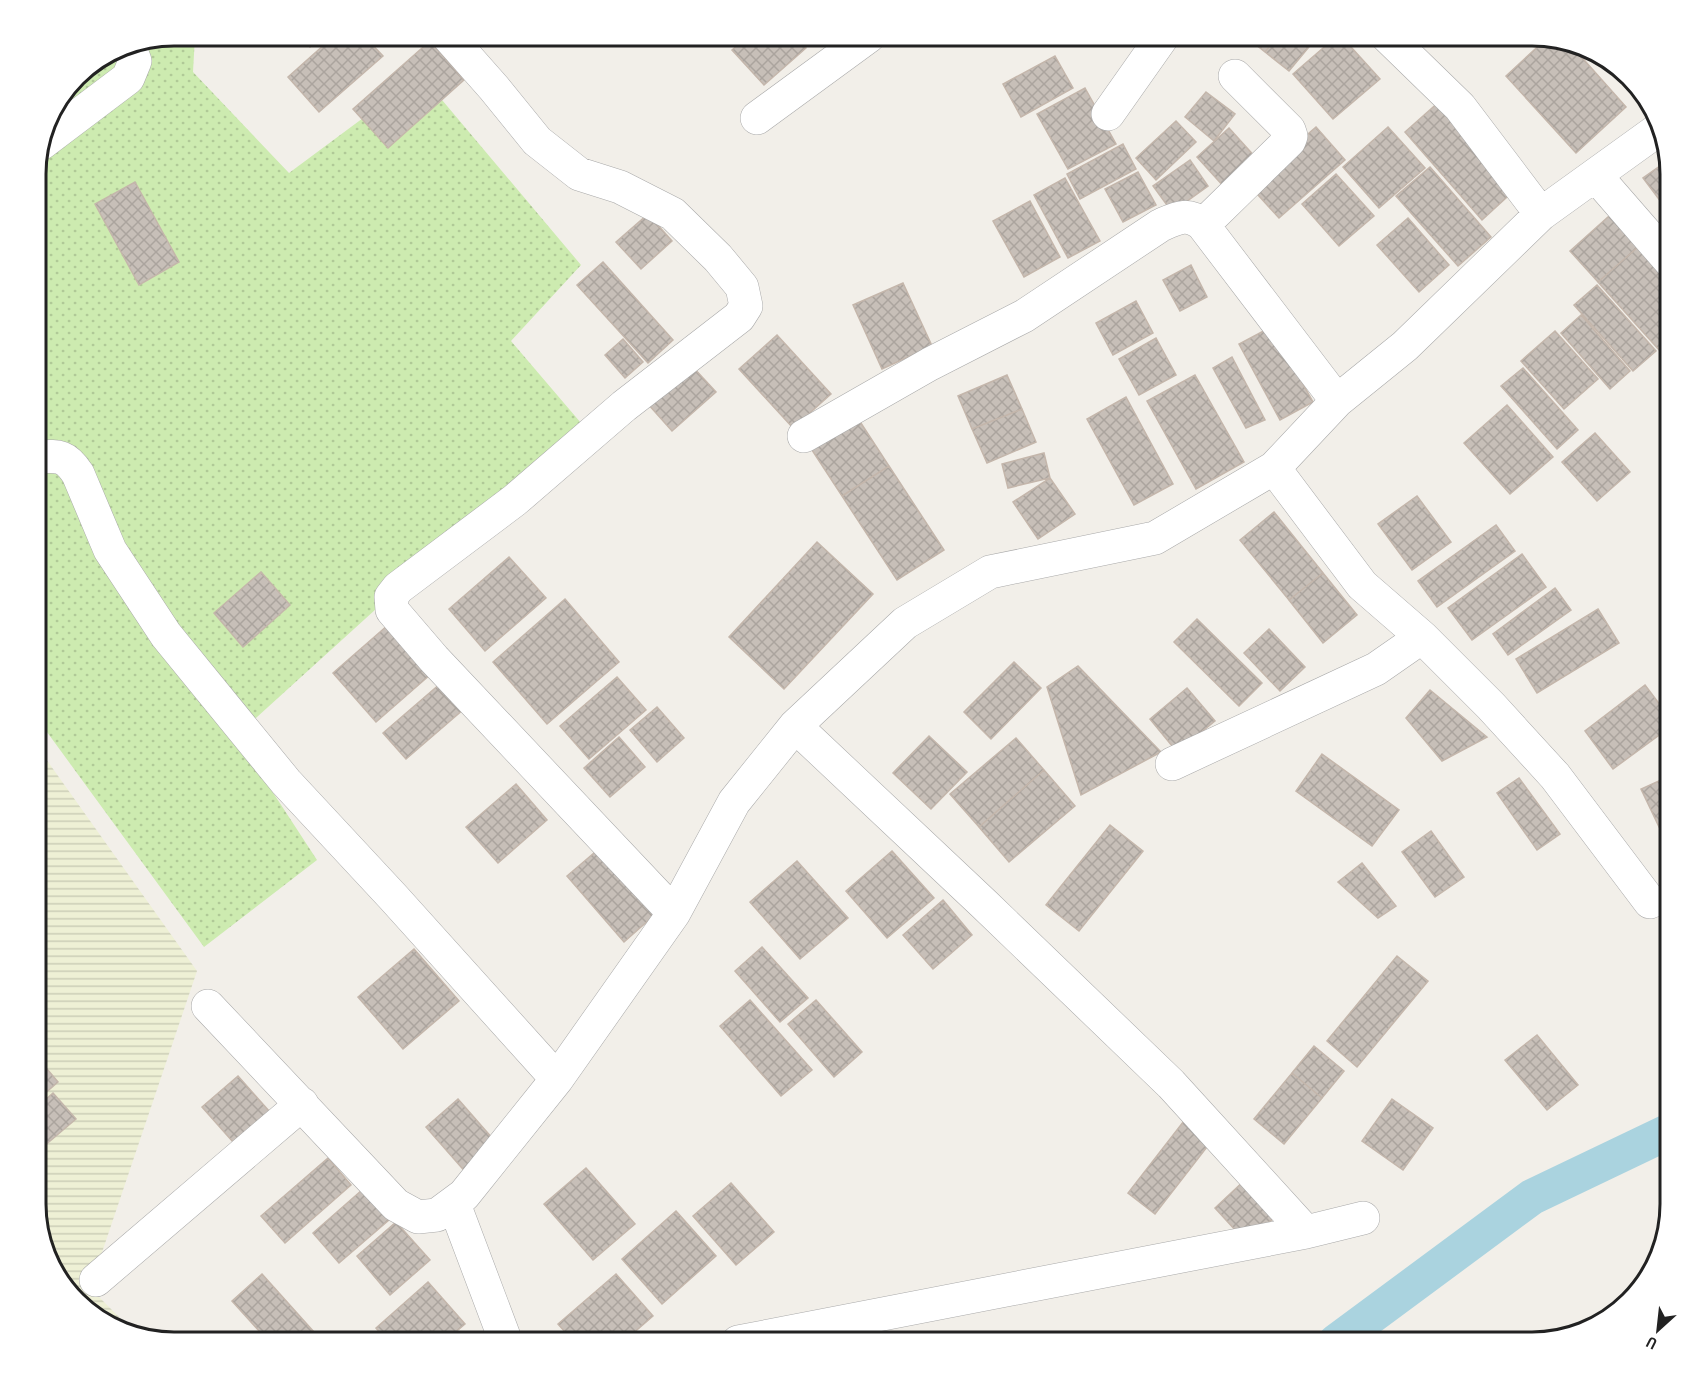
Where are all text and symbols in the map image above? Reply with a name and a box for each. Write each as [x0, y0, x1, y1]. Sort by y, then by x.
north arrow [1628, 1300, 1688, 1360]
text: U [1642, 1331, 1660, 1355]

